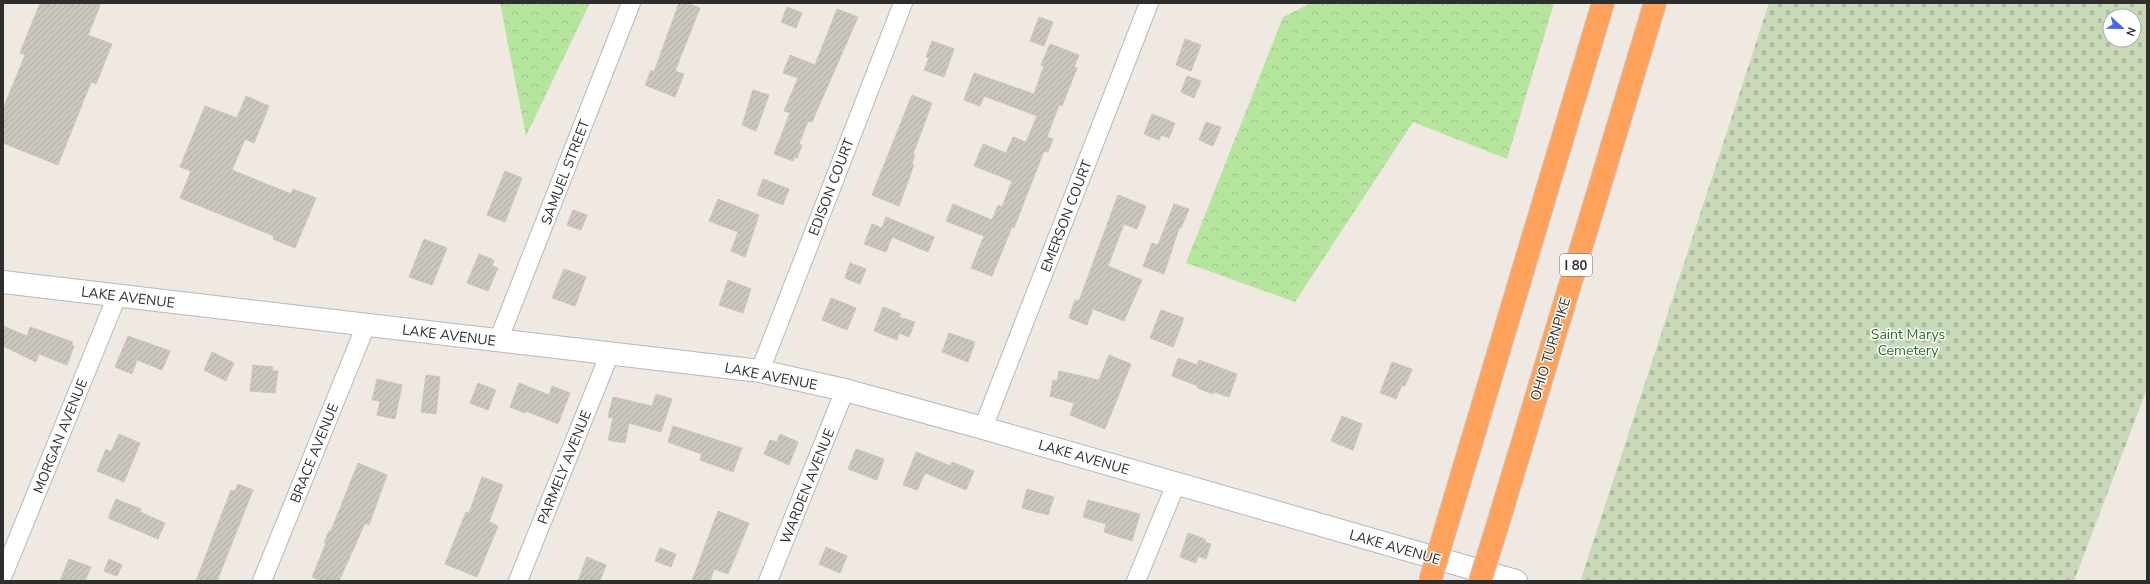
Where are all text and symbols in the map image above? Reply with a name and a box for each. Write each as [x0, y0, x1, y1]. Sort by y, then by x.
north arrow [2102, 8, 2142, 48]
text: N [2122, 25, 2139, 38]
street label: SAMUEL STREET [537, 116, 594, 227]
street label: EDISON COURT [804, 135, 859, 239]
street label: EMERSON COURT [1036, 157, 1097, 275]
road number: I 80 [1560, 254, 1592, 276]
street label: LAKE AVENUE [80, 282, 176, 313]
street label: OHIO TURNPIKE [1526, 295, 1575, 403]
street label: LAKE AVENUE [401, 320, 497, 351]
park label: Saint Marys Cemetery [1871, 325, 1945, 360]
street label: LAKE AVENUE [723, 358, 819, 395]
street label: MORGAN AVENUE [29, 376, 92, 496]
street label: BRACE AVENUE [286, 401, 343, 506]
street label: PARMELY AVENUE [533, 407, 596, 527]
street label: WARDEN AVENUE [776, 426, 839, 547]
street label: LAKE AVENUE [1036, 435, 1132, 480]
street label: LAKE AVENUE [1347, 525, 1443, 570]

